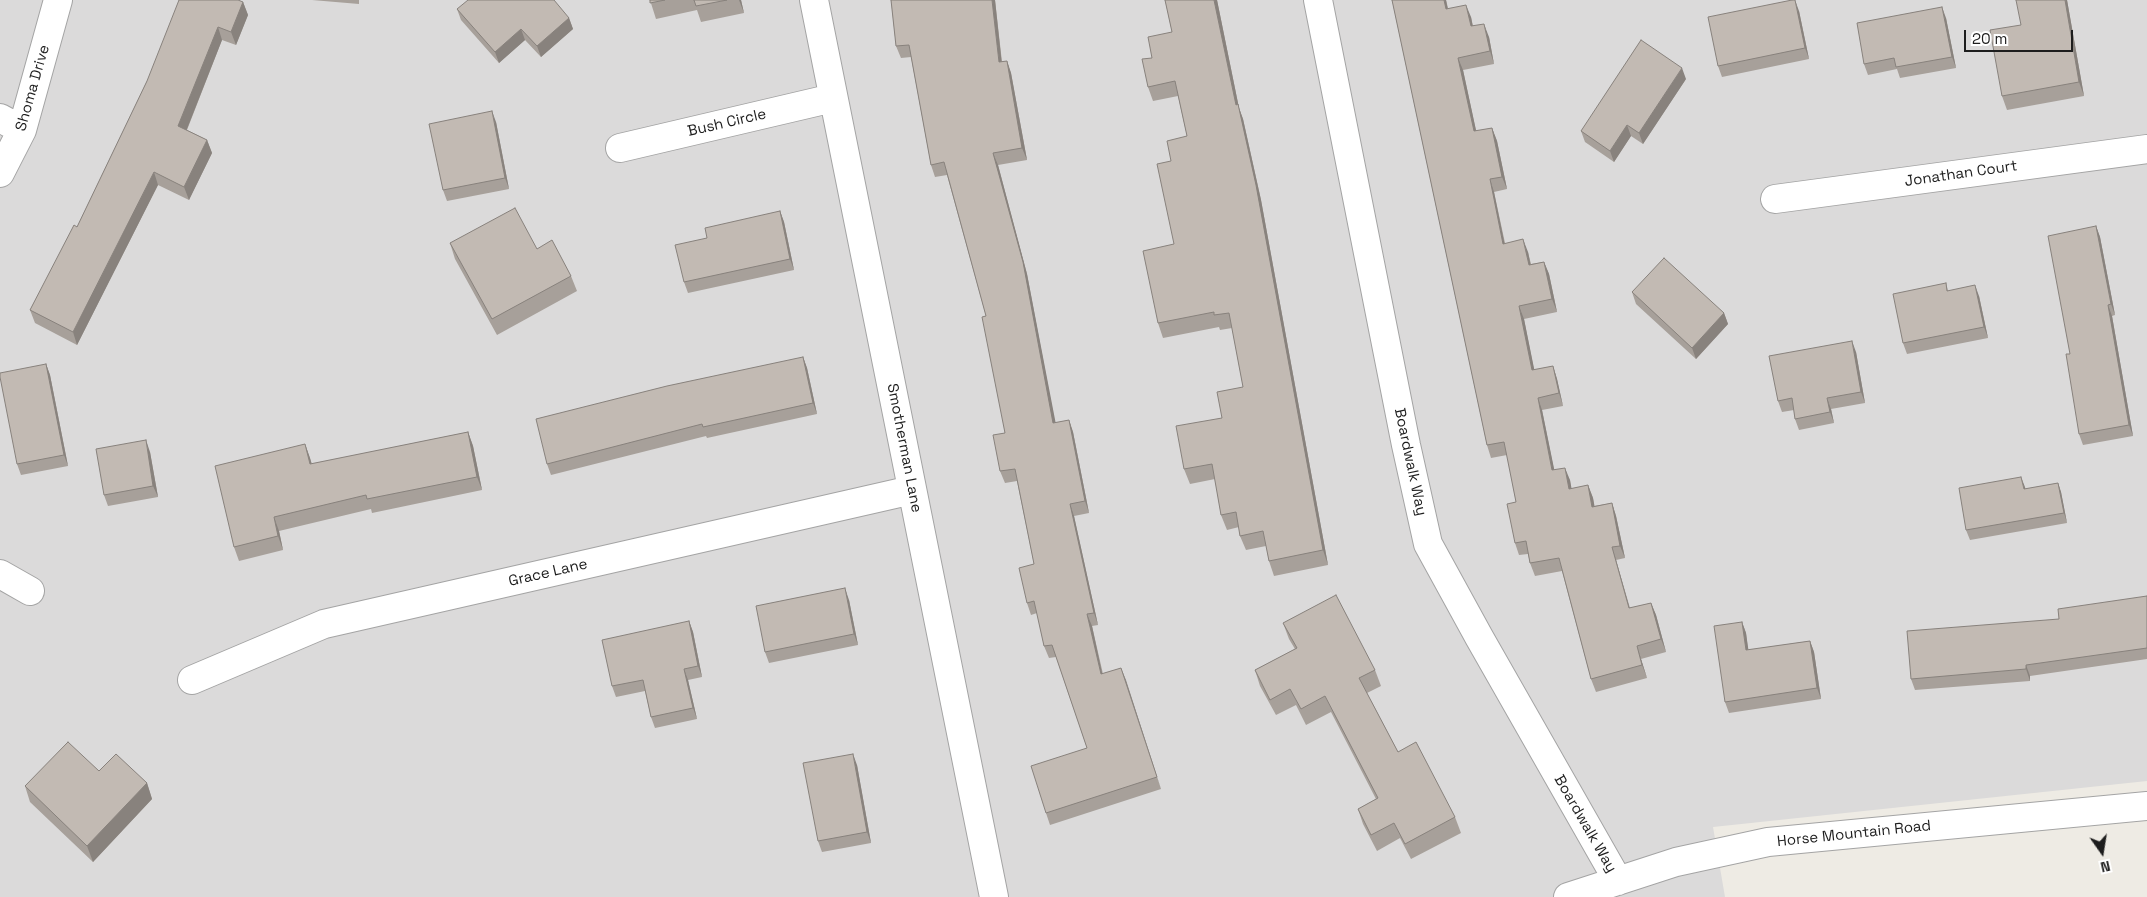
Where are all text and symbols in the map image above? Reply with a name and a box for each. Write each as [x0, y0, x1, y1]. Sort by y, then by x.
scale bar [1967, 20, 2076, 52]
text: 20 m [1972, 29, 2007, 48]
street label: Shoma Drive [12, 43, 54, 133]
street label: Bush Circle [686, 105, 768, 141]
street label: Jonathan Court [1904, 157, 2018, 191]
street label: Smotherman Lane [883, 382, 925, 514]
street label: Boardwalk Way [1390, 407, 1430, 517]
street label: Grace Lane [507, 555, 589, 591]
street label: Boardwalk Way [1550, 772, 1620, 876]
street label: Horse Mountain Road [1776, 817, 1932, 851]
north arrow [2077, 827, 2127, 877]
text: N [2099, 857, 2112, 876]

